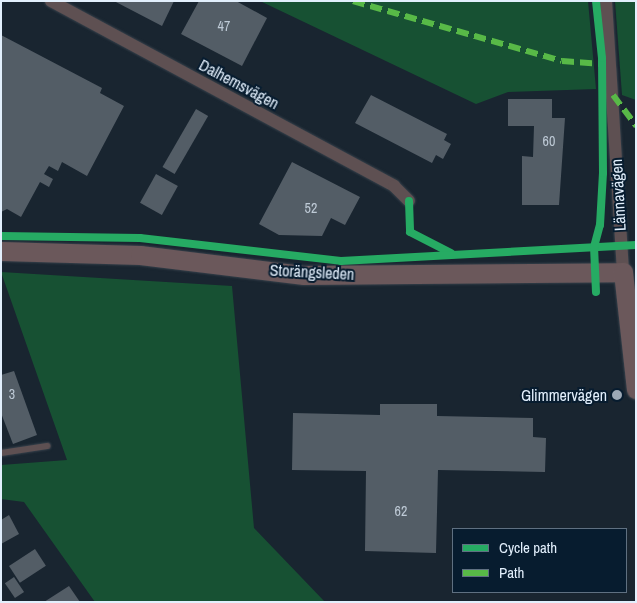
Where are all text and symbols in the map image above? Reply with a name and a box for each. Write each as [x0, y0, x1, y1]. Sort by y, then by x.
house number: 47 [218, 18, 230, 34]
street label: Dalhemsvägen [196, 55, 282, 113]
house number: 60 [543, 133, 555, 149]
street label: Lännavägen [607, 158, 629, 232]
house number: 52 [305, 200, 317, 216]
street label: Storängsleden [269, 260, 355, 284]
place label: Glimmervägen [521, 385, 607, 405]
house number: 3 [9, 386, 15, 402]
marker: Glimmervägen [611, 389, 623, 401]
house number: 62 [395, 503, 407, 519]
legend [452, 528, 627, 593]
text: Cycle path [499, 537, 557, 558]
text: Path [499, 562, 524, 583]

